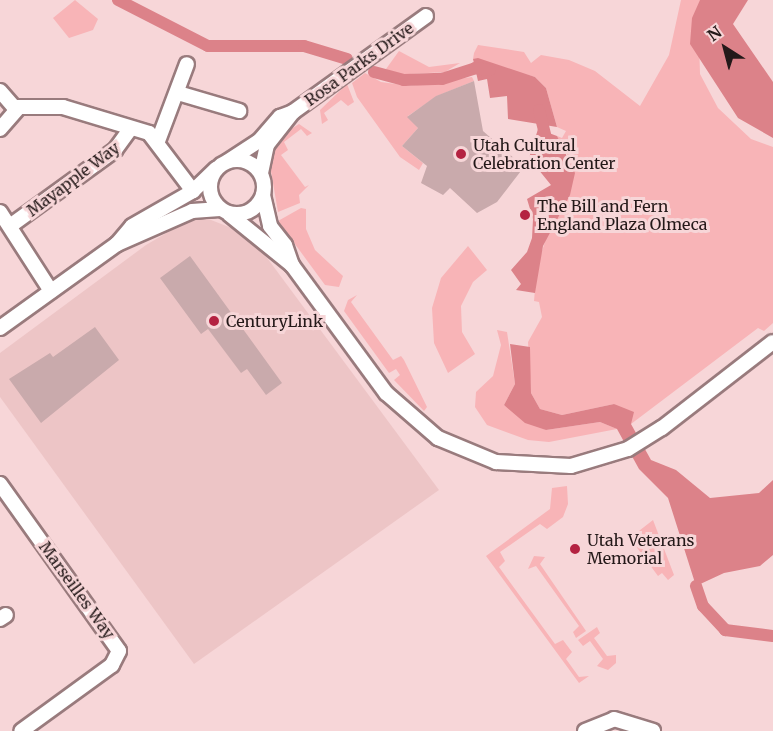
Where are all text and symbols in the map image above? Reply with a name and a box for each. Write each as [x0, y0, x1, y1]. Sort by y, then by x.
street label: Rosa Parks Drive [301, 18, 417, 110]
north arrow [695, 18, 755, 78]
text: N [703, 22, 725, 45]
place label: Utah Cultural Celebration Center [473, 135, 615, 173]
street label: Mayapple Way [23, 138, 123, 220]
marker: Utah Cultural Celebration Center [454, 147, 468, 161]
place label: The Bill and Fern England Plaza Olmeca [537, 196, 707, 234]
marker: The Bill and Fern England Plaza Olmeca [518, 208, 532, 222]
place label: CenturyLink [226, 311, 323, 331]
marker: CenturyLink [207, 314, 221, 328]
place label: Utah Veterans Memorial [587, 530, 694, 568]
street label: Marseilles Way [35, 538, 119, 642]
marker: Utah Veterans Memorial [568, 542, 582, 556]

